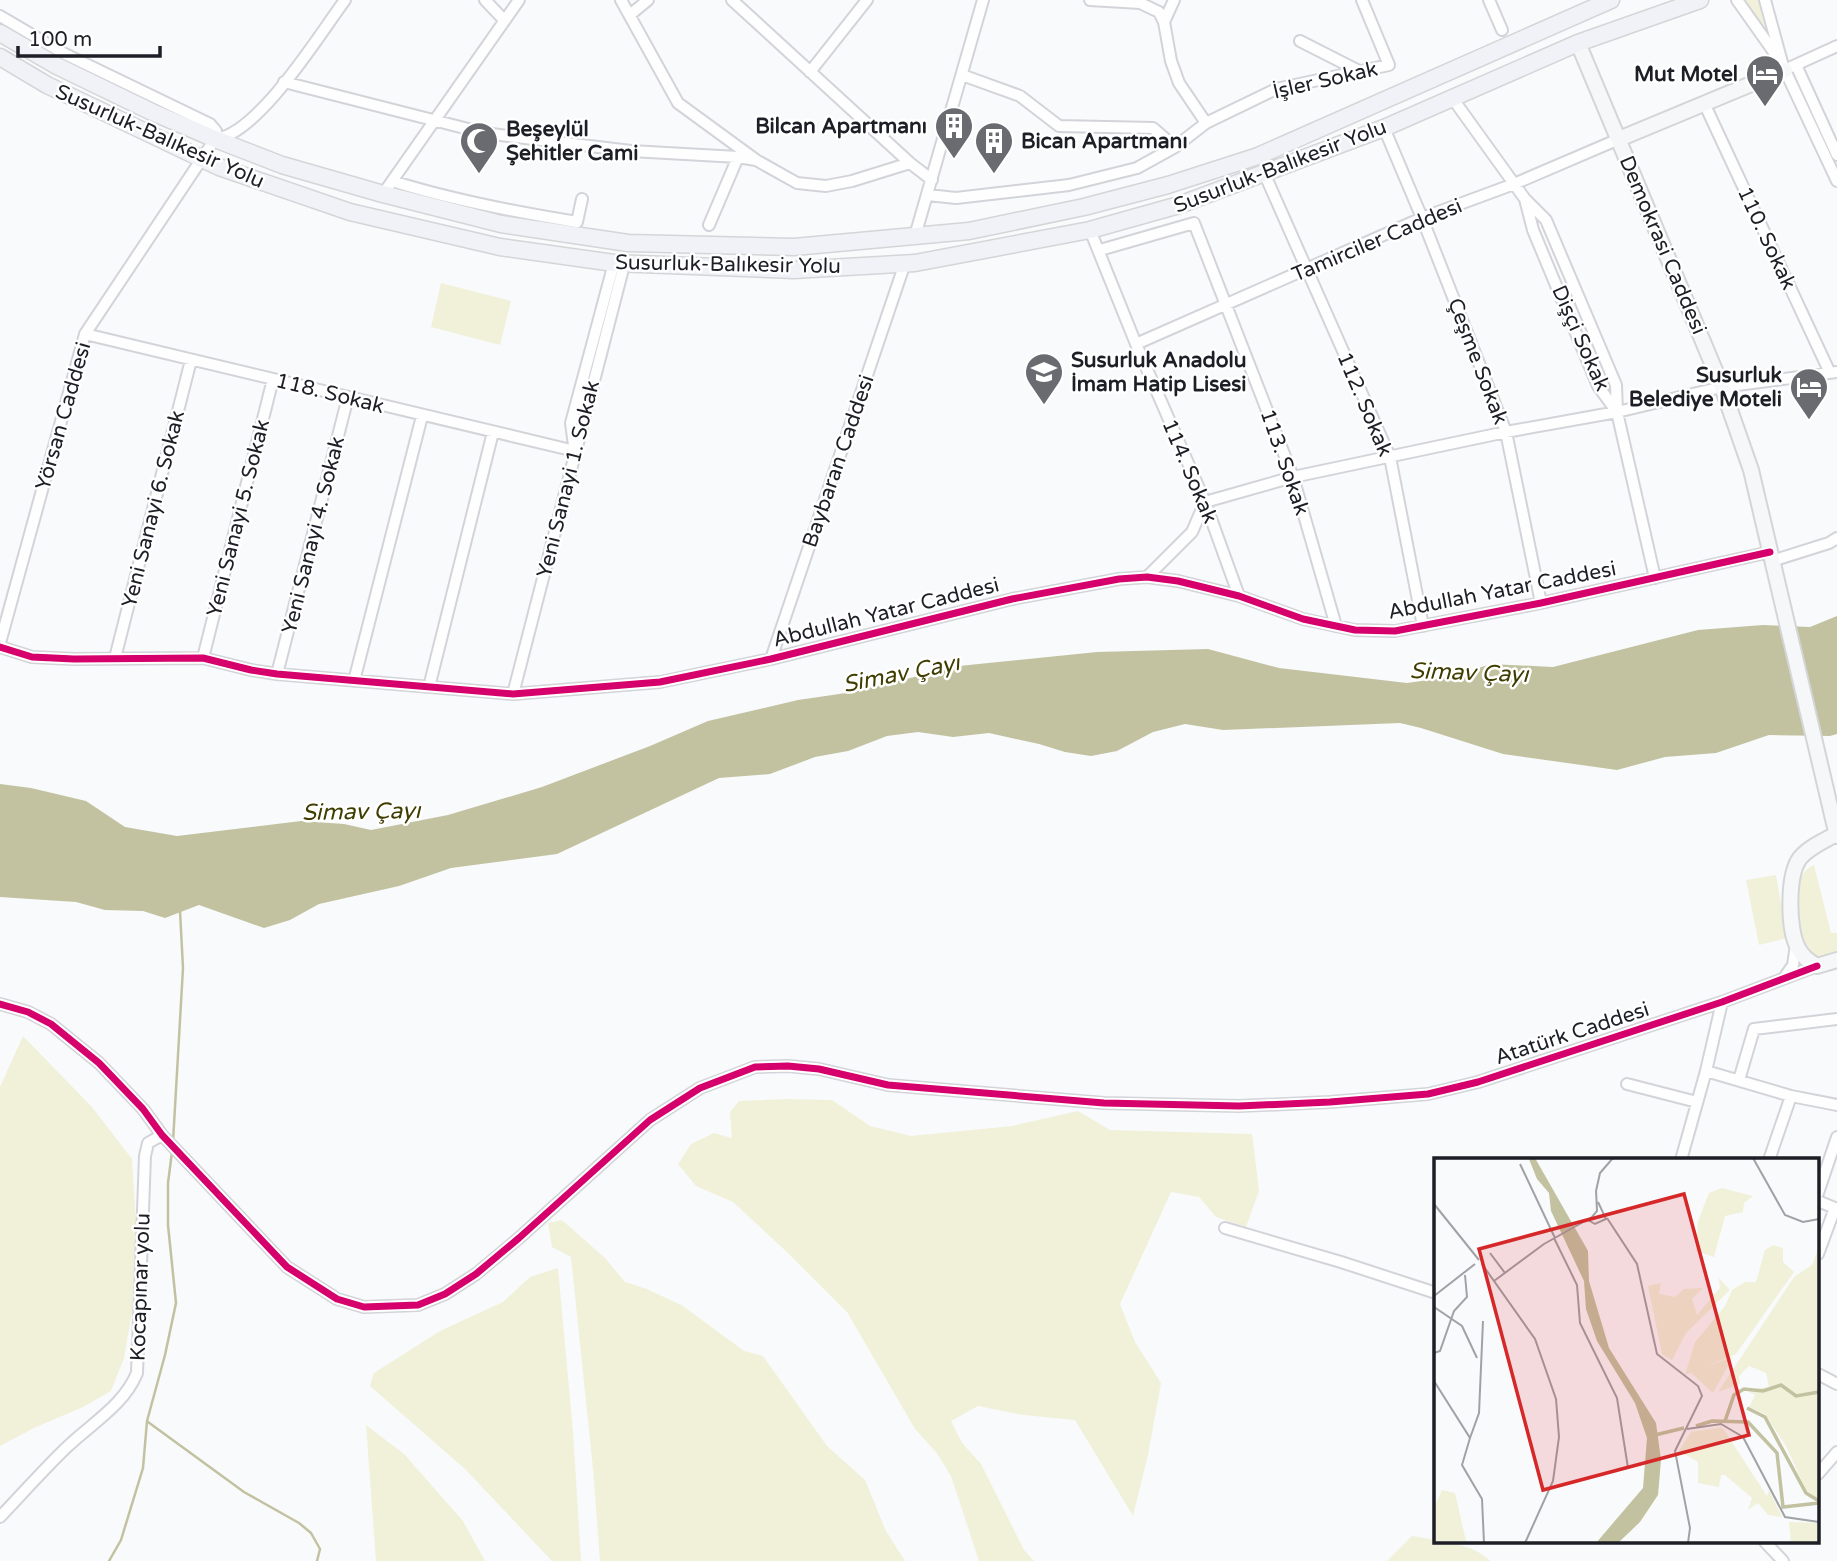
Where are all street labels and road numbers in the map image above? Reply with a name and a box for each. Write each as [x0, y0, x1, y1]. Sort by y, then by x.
street label: İşler Sokak [1270, 56, 1380, 105]
street label: Susurluk-Balıkesir Yolu [52, 79, 268, 194]
street label: Susurluk-Balıkesir Yolu [1170, 114, 1390, 219]
street label: Demokrasi Caddesi [1614, 152, 1711, 338]
street label: 110. Sokak [1732, 183, 1801, 294]
street label: Tamirciler Caddesi [1288, 193, 1466, 288]
street label: Susurluk-Balıkesir Yolu [615, 250, 841, 279]
street label: Dişçi Sokak [1546, 282, 1615, 395]
street label: Çeşme Sokak [1442, 295, 1513, 428]
street label: Yörsan Caddesi [30, 339, 97, 493]
street label: 112. Sokak [1331, 348, 1398, 460]
street label: 118. Sokak [273, 368, 387, 419]
street label: Baybaran Caddesi [797, 372, 880, 551]
street label: Yeni Sanayi 1. Sokak [532, 378, 605, 580]
street label: 113. Sokak [1255, 406, 1314, 519]
street label: Yeni Sanayi 6. Sokak [117, 408, 190, 610]
street label: 114. Sokak [1156, 415, 1223, 527]
street label: Yeni Sanayi 5. Sokak [202, 417, 275, 619]
street label: Yeni Sanayi 4. Sokak [277, 434, 350, 636]
street label: Abdullah Yatar Caddesi [1386, 556, 1618, 625]
street label: Abdullah Yatar Caddesi [771, 572, 1002, 653]
street label: Atatürk Caddesi [1492, 997, 1652, 1070]
street label: Kocapınar yolu [125, 1212, 156, 1362]

